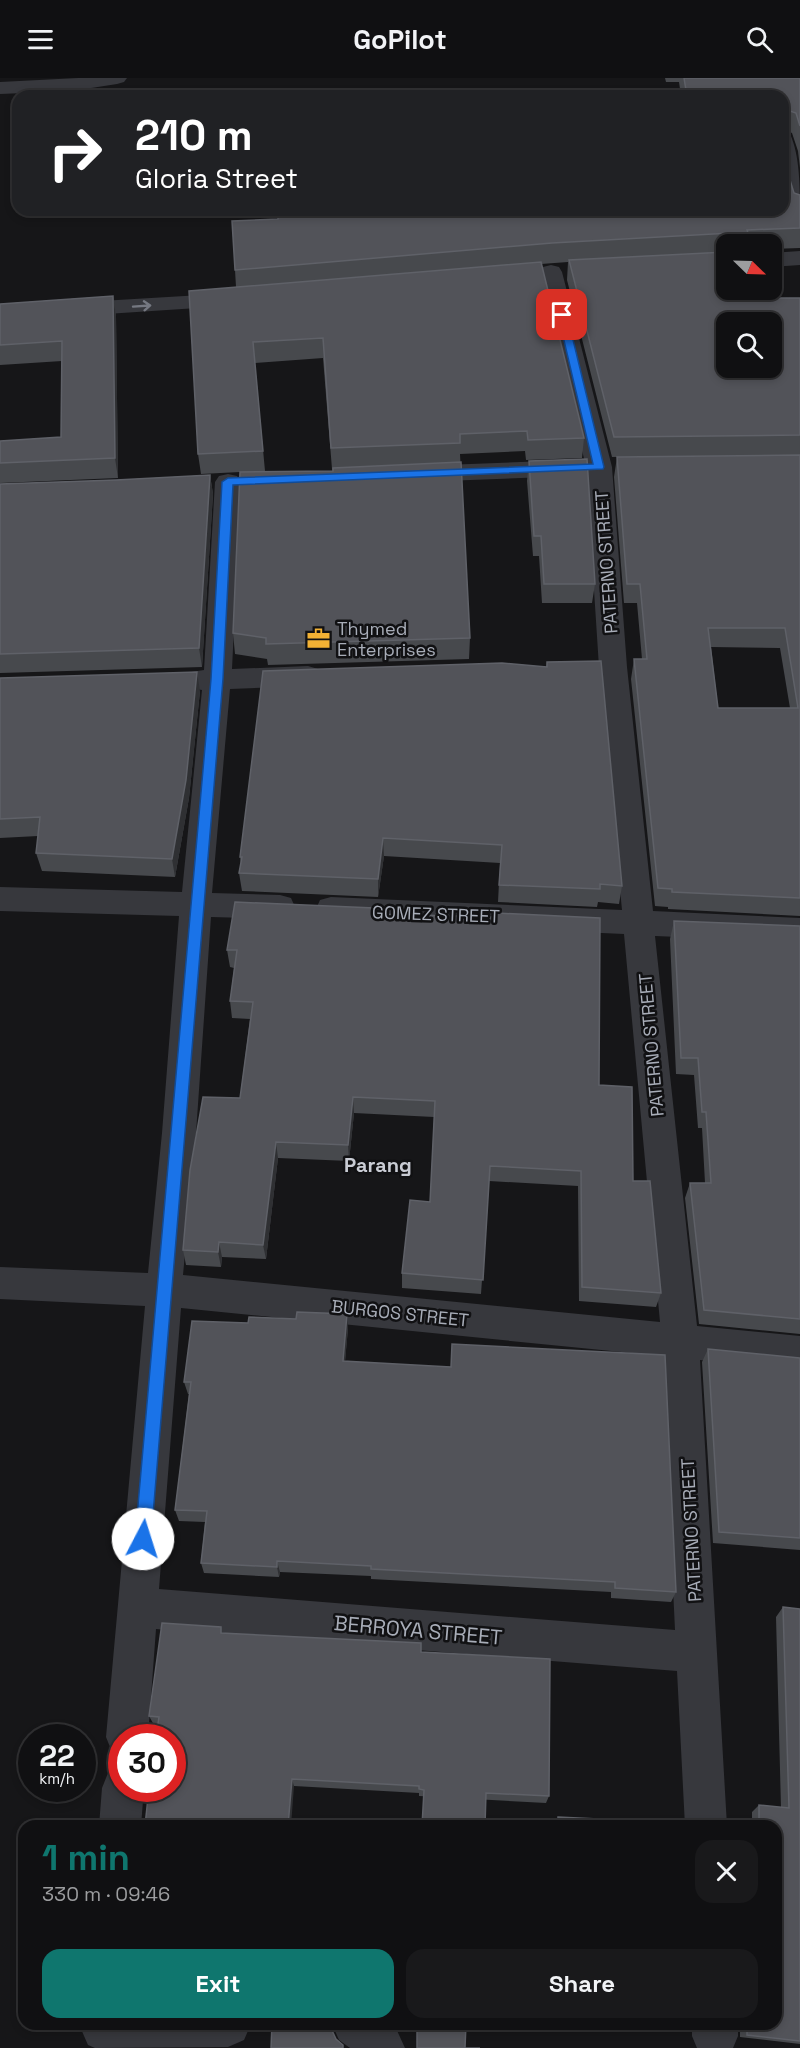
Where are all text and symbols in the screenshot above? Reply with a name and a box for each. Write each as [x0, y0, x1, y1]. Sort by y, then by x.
text: GoPilot [353, 22, 447, 57]
icon: menu [24, 23, 57, 56]
icon: search [743, 23, 776, 56]
text: 210 m [135, 109, 253, 162]
icon: right [36, 114, 114, 192]
text: Gloria Street [135, 161, 298, 196]
north arrow [716, 234, 782, 300]
map controls [716, 234, 782, 378]
pin [536, 289, 587, 340]
icon: arrive [545, 298, 578, 331]
one-way arrow [132, 300, 152, 311]
button: search [716, 312, 782, 378]
street label: PATERNO STREET [589, 489, 622, 635]
place label: Thymed Enterprises [337, 617, 436, 661]
office icon: Thymed Enterprises [306, 625, 332, 651]
street label: GOMEZ STREET [372, 900, 501, 928]
street label: PATERNO STREET [633, 972, 669, 1118]
district label: Parang [344, 1152, 412, 1178]
street label: BURGOS STREET [330, 1294, 470, 1332]
street label: PATERNO STREET [676, 1457, 706, 1602]
position arrow [111, 1507, 175, 1571]
street label: BERROYA STREET [333, 1609, 503, 1651]
speed limit sign: 30 [108, 1724, 186, 1802]
text: 22 [39, 1736, 75, 1775]
text: km/h [39, 1769, 75, 1788]
text: 1 min [42, 1835, 130, 1881]
button: close [695, 1840, 758, 1903]
text: 330 m · 09:46 [42, 1881, 170, 1907]
button: Exit [42, 1949, 394, 2018]
button: Share [406, 1949, 758, 2018]

